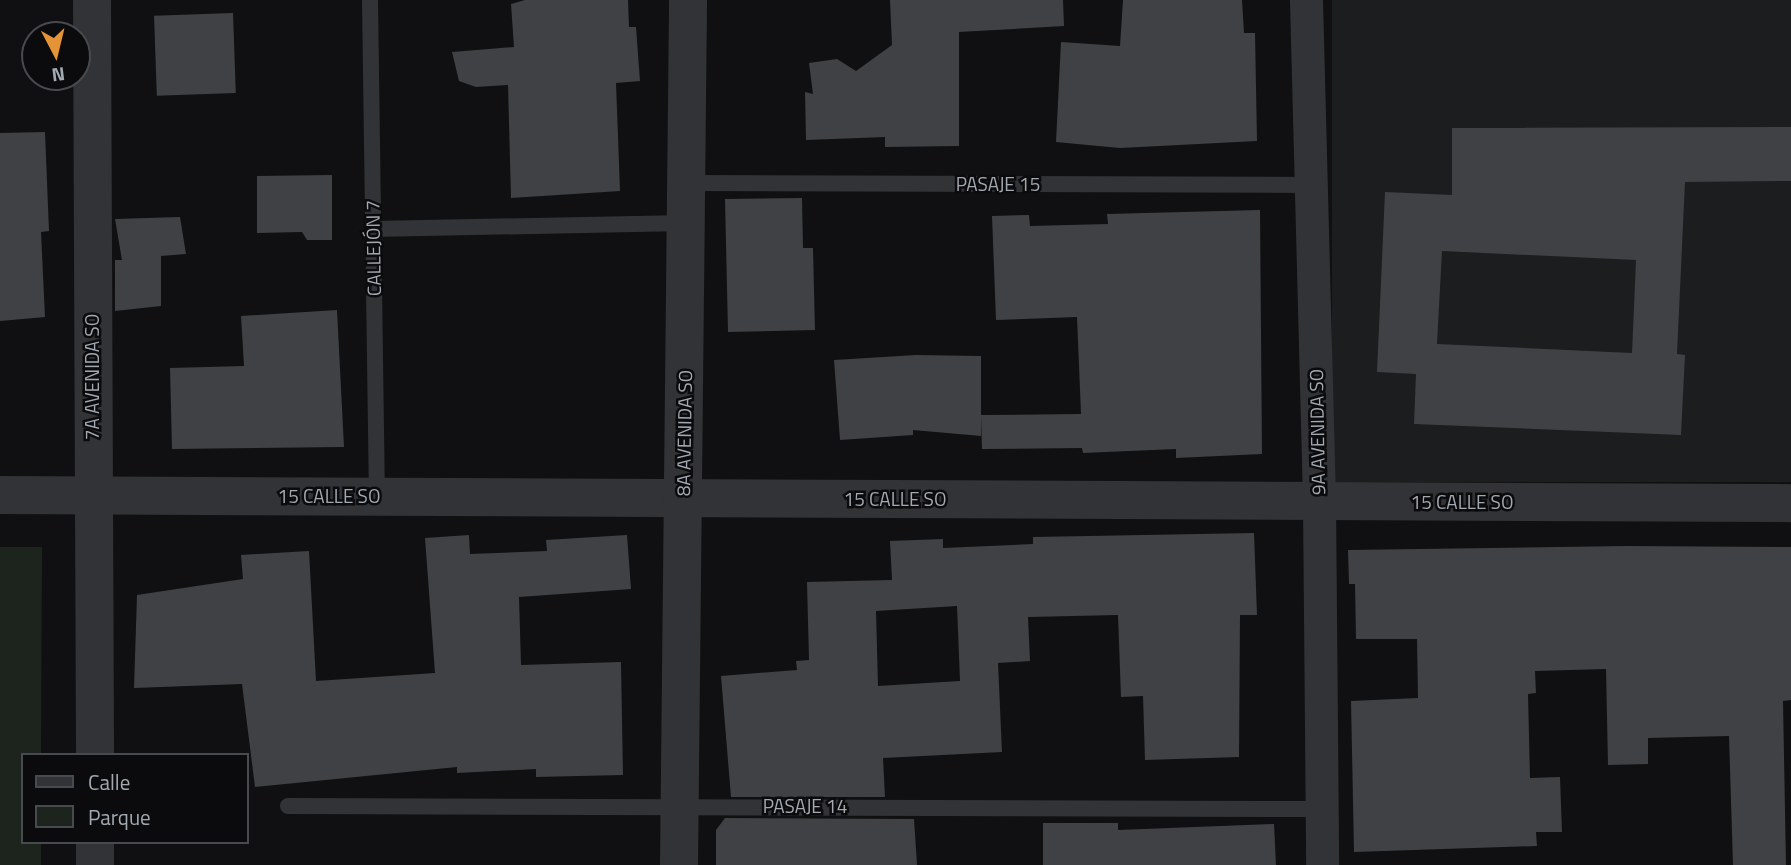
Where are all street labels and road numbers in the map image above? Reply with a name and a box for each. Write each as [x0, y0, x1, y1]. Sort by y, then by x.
street label: PASAJE 15 [956, 173, 1040, 195]
street label: CALLEJÓN 7 [361, 200, 385, 296]
street label: 7A AVENIDA SO [81, 314, 103, 440]
street label: 9A AVENIDA SO [1304, 369, 1330, 495]
street label: 8A AVENIDA SO [671, 370, 697, 496]
street label: 15 CALLE SO [278, 485, 380, 507]
street label: 15 CALLE SO [844, 488, 946, 510]
street label: 15 CALLE SO [1411, 491, 1513, 513]
street label: PASAJE 14 [763, 795, 847, 817]

